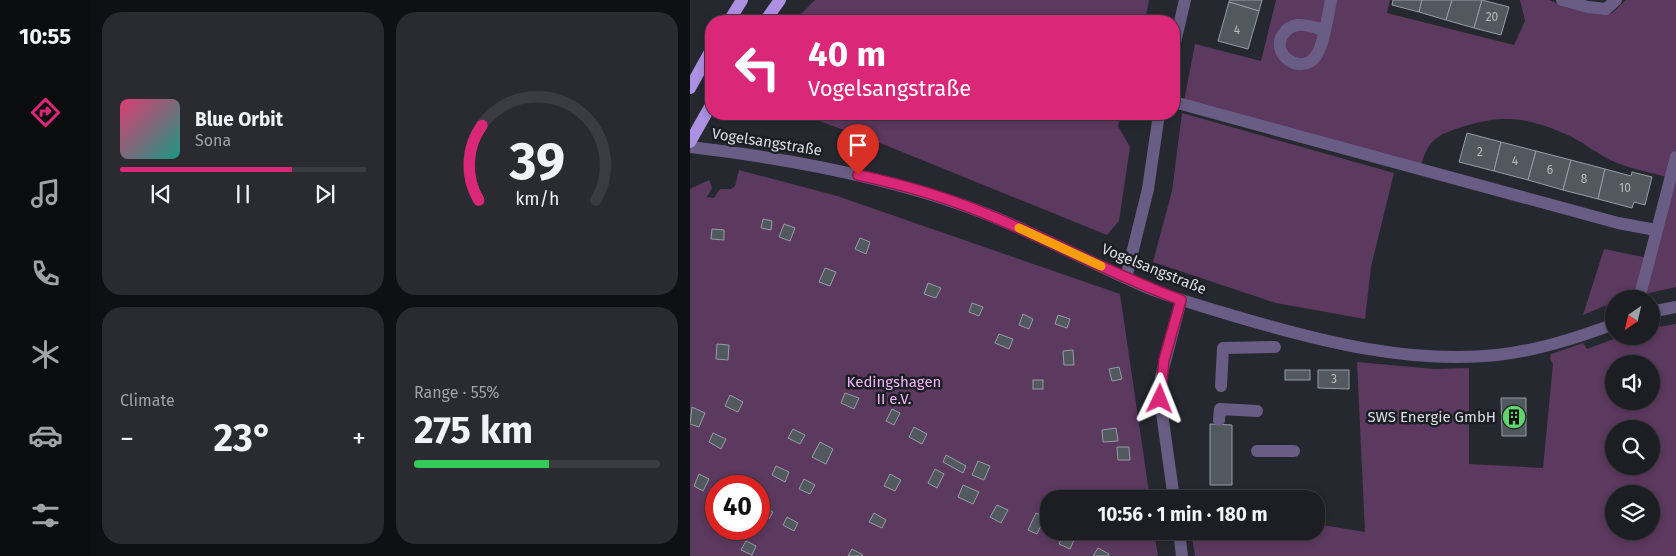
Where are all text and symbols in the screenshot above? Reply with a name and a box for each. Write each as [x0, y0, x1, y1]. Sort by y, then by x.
house number: 20 [1486, 10, 1499, 24]
text: 10:55 [19, 23, 71, 50]
house number: 4 [1234, 23, 1241, 37]
text: 40 m [808, 33, 886, 75]
icon: left [725, 35, 790, 100]
text: Vogelsangstraße [808, 75, 971, 102]
icon: directions [28, 95, 63, 130]
text: Blue Orbit [195, 108, 283, 131]
street label: Vogelsangstraße [711, 124, 823, 160]
pin [837, 124, 879, 175]
text: 39 [508, 130, 565, 193]
text: Sona [195, 131, 231, 150]
icon: arrive [844, 131, 872, 159]
house number: 2 [1477, 145, 1483, 159]
house number: 4 [1512, 154, 1519, 168]
house number: 6 [1547, 163, 1553, 177]
house number: 8 [1581, 172, 1588, 186]
icon: music [28, 176, 63, 211]
icon: previous [147, 180, 175, 208]
icon: pause [229, 180, 257, 208]
icon: next [311, 180, 339, 208]
house number: 10 [1619, 181, 1631, 195]
text: km/h [515, 188, 559, 210]
street label: Vogelsangstraße [1099, 240, 1209, 298]
icon: phone [28, 256, 63, 291]
north arrow [1605, 290, 1660, 345]
map controls [1605, 290, 1660, 540]
icon: climate [28, 337, 63, 372]
button: sound [1605, 355, 1660, 410]
position arrow [1133, 372, 1185, 424]
house number: 3 [1331, 372, 1337, 386]
park label: Kedingshagen II e.V. [847, 373, 941, 408]
text: Range · 55% [414, 383, 500, 402]
text: Climate [120, 391, 175, 410]
building icon: SWS Energie GmbH [1501, 404, 1527, 430]
text: 275 km [414, 407, 533, 453]
place label: SWS Energie GmbH [1368, 408, 1496, 426]
text: 23° [214, 415, 273, 461]
icon: car [28, 418, 63, 453]
button: search [1605, 420, 1660, 475]
text: − [120, 422, 134, 455]
text: + [352, 422, 366, 455]
speed limit sign: 40 [705, 475, 770, 540]
button: layers [1605, 485, 1660, 540]
icon: filters [28, 498, 63, 533]
text: 10:56 · 1 min · 180 m [1098, 503, 1267, 526]

